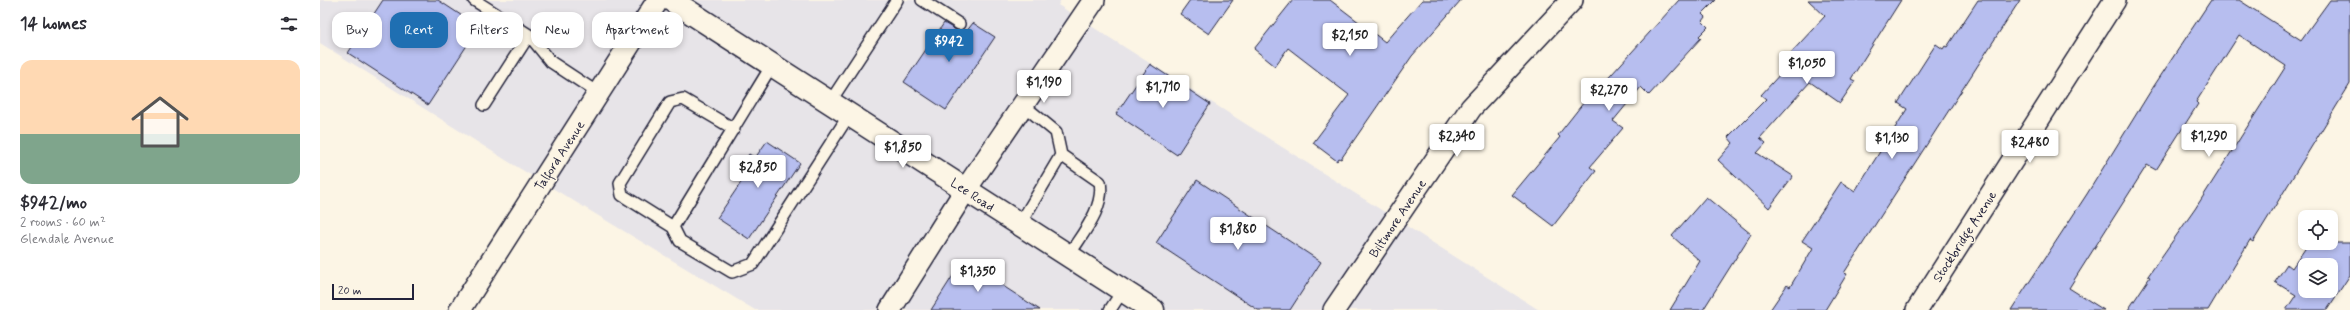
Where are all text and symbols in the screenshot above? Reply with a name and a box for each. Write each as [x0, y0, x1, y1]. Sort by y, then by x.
chip: Buy [332, 12, 382, 48]
chip: Rent [390, 12, 448, 48]
chip: Filters [456, 12, 523, 48]
chip: New [531, 12, 584, 48]
chip: Apartment [592, 12, 683, 48]
text: 14 homes [20, 13, 87, 35]
icon: filters [278, 13, 300, 35]
pin: $2,150 [1317, 23, 1383, 57]
text: $2,150 [1332, 27, 1368, 44]
pin: $942 [925, 29, 973, 63]
text: $942 [934, 33, 964, 50]
pin: $1,050 [1774, 51, 1840, 85]
text: $1,050 [1788, 55, 1826, 72]
pin: $1,190 [1011, 70, 1077, 104]
text: $1,190 [1026, 74, 1062, 91]
pin: $1,710 [1130, 75, 1196, 109]
pin: $2,270 [1576, 78, 1642, 112]
text: $1,710 [1145, 79, 1181, 96]
text: $2,270 [1590, 82, 1628, 99]
icon: home [124, 86, 196, 158]
street label: Talford Avenue [531, 117, 591, 195]
pin: $2,340 [1424, 124, 1490, 158]
pin: $1,290 [2176, 124, 2242, 158]
pin: $1,130 [1859, 126, 1925, 160]
text: $2,340 [1438, 128, 1476, 145]
text: $1,290 [2190, 128, 2228, 145]
text: $1,130 [1875, 130, 1909, 147]
pin: $2,480 [1997, 130, 2063, 164]
text: $2,480 [2010, 134, 2050, 151]
pin: $1,850 [870, 135, 936, 169]
text: $1,850 [884, 139, 922, 156]
pin: $2,850 [725, 155, 791, 189]
text: $2,850 [739, 159, 777, 176]
street label: Lee Road [947, 175, 998, 216]
street label: Biltmore Avenue [1366, 176, 1431, 261]
street label: Stockbridge Avenue [1929, 188, 2003, 287]
text: $942/mo [20, 192, 87, 214]
map controls [2298, 210, 2338, 298]
button: locate [2298, 210, 2338, 250]
text: 2 rooms · 60 m² [20, 214, 106, 231]
pin: $1,880 [1205, 217, 1271, 251]
text: $1,880 [1219, 221, 1257, 238]
text: Glendale Avenue [20, 231, 114, 248]
button: layers [2298, 258, 2338, 298]
pin: $1,350 [945, 259, 1011, 293]
text: $1,350 [960, 263, 996, 280]
scale bar [332, 282, 414, 301]
text: 20 m [338, 284, 361, 298]

